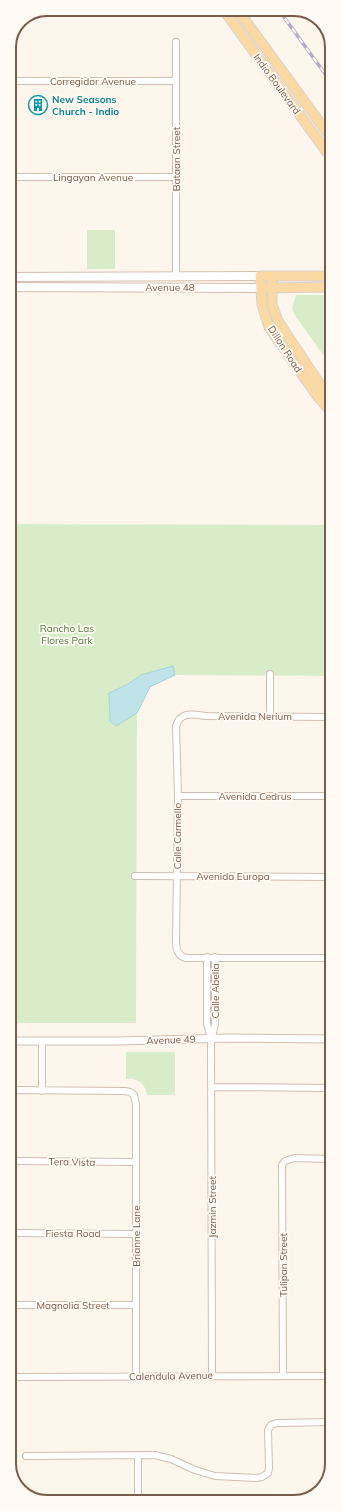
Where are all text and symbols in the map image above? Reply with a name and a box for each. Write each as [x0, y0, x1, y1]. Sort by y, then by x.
street label: Indio Boulevard [251, 51, 303, 117]
street label: Corregidor Avenue [50, 75, 136, 88]
place label: New Seasons Church - Indio [52, 93, 119, 118]
building icon: New Seasons Church - Indio [27, 94, 49, 116]
street label: Bataan Street [170, 126, 183, 191]
street label: Lingayan Avenue [53, 171, 133, 184]
street label: Avenue 48 [145, 281, 195, 294]
street label: Dillon Road [265, 323, 305, 375]
park label: Rancho Las Flores Park [40, 622, 94, 647]
street label: Avenida Nerium [218, 710, 292, 723]
street label: Avenida Cedrus [219, 790, 291, 803]
street label: Calle Carmello [171, 802, 184, 869]
street label: Avenida Europa [196, 870, 270, 883]
street label: Calle Abelia [209, 963, 222, 1019]
street label: Avenue 49 [146, 1033, 196, 1047]
street label: Tera Vista [49, 1155, 95, 1169]
street label: Jazmin Street [206, 1176, 219, 1238]
street label: Brianne Lane [130, 1205, 143, 1267]
street label: Fiesta Road [46, 1227, 100, 1240]
street label: Tulipan Street [277, 1233, 290, 1297]
street label: Magnolia Street [36, 1299, 110, 1312]
street label: Calendula Avenue [129, 1369, 213, 1383]

